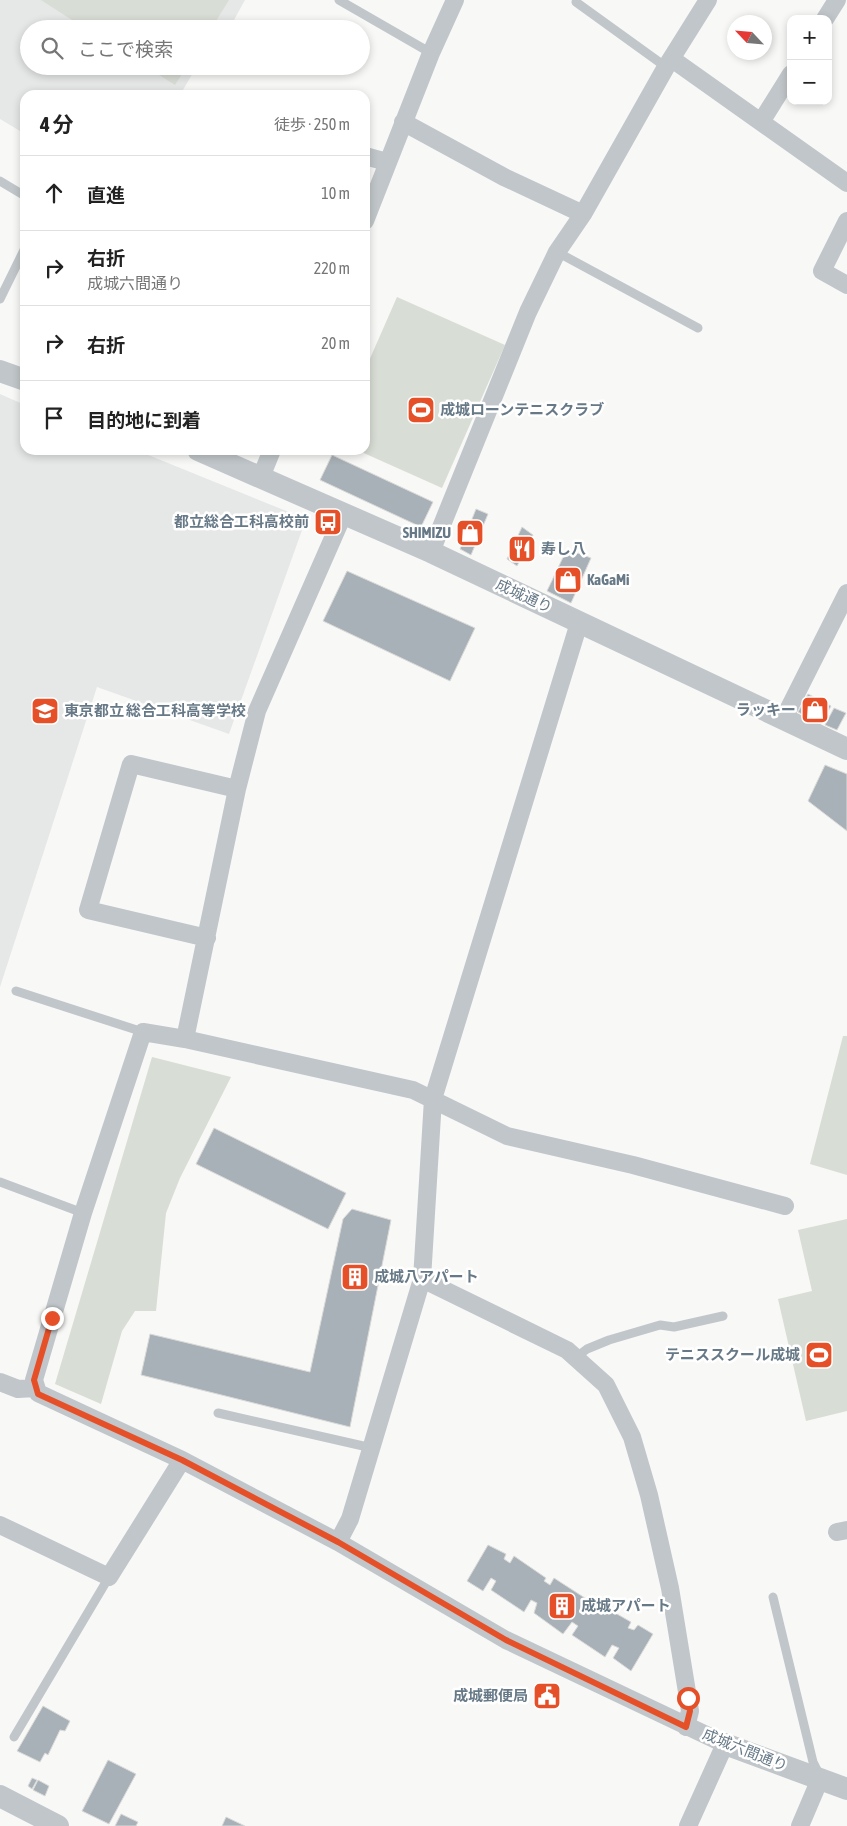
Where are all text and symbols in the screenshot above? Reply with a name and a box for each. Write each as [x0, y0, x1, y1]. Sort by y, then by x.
north arrow [727, 15, 772, 60]
map controls [787, 15, 832, 105]
button: + [787, 15, 832, 60]
search box [20, 20, 370, 75]
icon: search [38, 34, 66, 62]
text: ここで検索 [78, 38, 173, 60]
button: − [787, 60, 832, 105]
text: 4 分 [40, 112, 74, 136]
text: 徒歩 · 250 m [274, 115, 350, 133]
icon: ahead [40, 179, 68, 207]
text: 直進 [87, 184, 125, 206]
text: 10 m [321, 184, 350, 202]
text: 右折 [87, 247, 125, 269]
icon: right [40, 254, 68, 282]
text: 220 m [314, 259, 350, 277]
text: 成城六間通り [87, 274, 183, 292]
icon: right [40, 329, 68, 357]
text: 右折 [87, 334, 125, 356]
text: 20 m [321, 334, 350, 352]
sports icon: 成城ローンテニスクラブ [406, 395, 436, 425]
place label: 成城ローンテニスクラブ [440, 401, 604, 418]
icon: arrive [40, 404, 68, 432]
text: 目的地に到着 [87, 409, 201, 431]
bus stop icon: 都立総合工科高校前 [313, 507, 343, 537]
place label: 都立総合工科高校前 [174, 513, 309, 530]
shop icon: SHIMIZU [455, 518, 485, 548]
place label: SHIMIZU [403, 524, 451, 541]
restaurant icon: 寿し八 [507, 534, 537, 564]
place label: 寿し八 [541, 540, 586, 557]
shop icon: KaGaMi [553, 565, 583, 595]
place label: KaGaMi [587, 571, 629, 588]
street label: 成城通り [493, 575, 555, 616]
shop icon: ラッキー [800, 695, 830, 725]
school or university icon: 東京都立 総合工科高等学校 [30, 696, 60, 726]
place label: ラッキー [736, 701, 796, 718]
place label: 東京都立 総合工科高等学校 [64, 702, 246, 719]
building icon: 成城八アパート [340, 1262, 370, 1292]
place label: 成城八アパート [374, 1268, 479, 1285]
route end [41, 1307, 64, 1330]
sports icon: テニススクール成城 [804, 1340, 834, 1370]
place label: テニススクール成城 [665, 1346, 800, 1363]
building icon: 成城アパート [547, 1591, 577, 1621]
place label: 成城アパート [581, 1597, 671, 1614]
public building icon: 成城郵便局 [532, 1681, 562, 1711]
place label: 成城郵便局 [453, 1687, 528, 1704]
route start [677, 1687, 700, 1710]
street label: 成城六間通り [700, 1725, 790, 1774]

